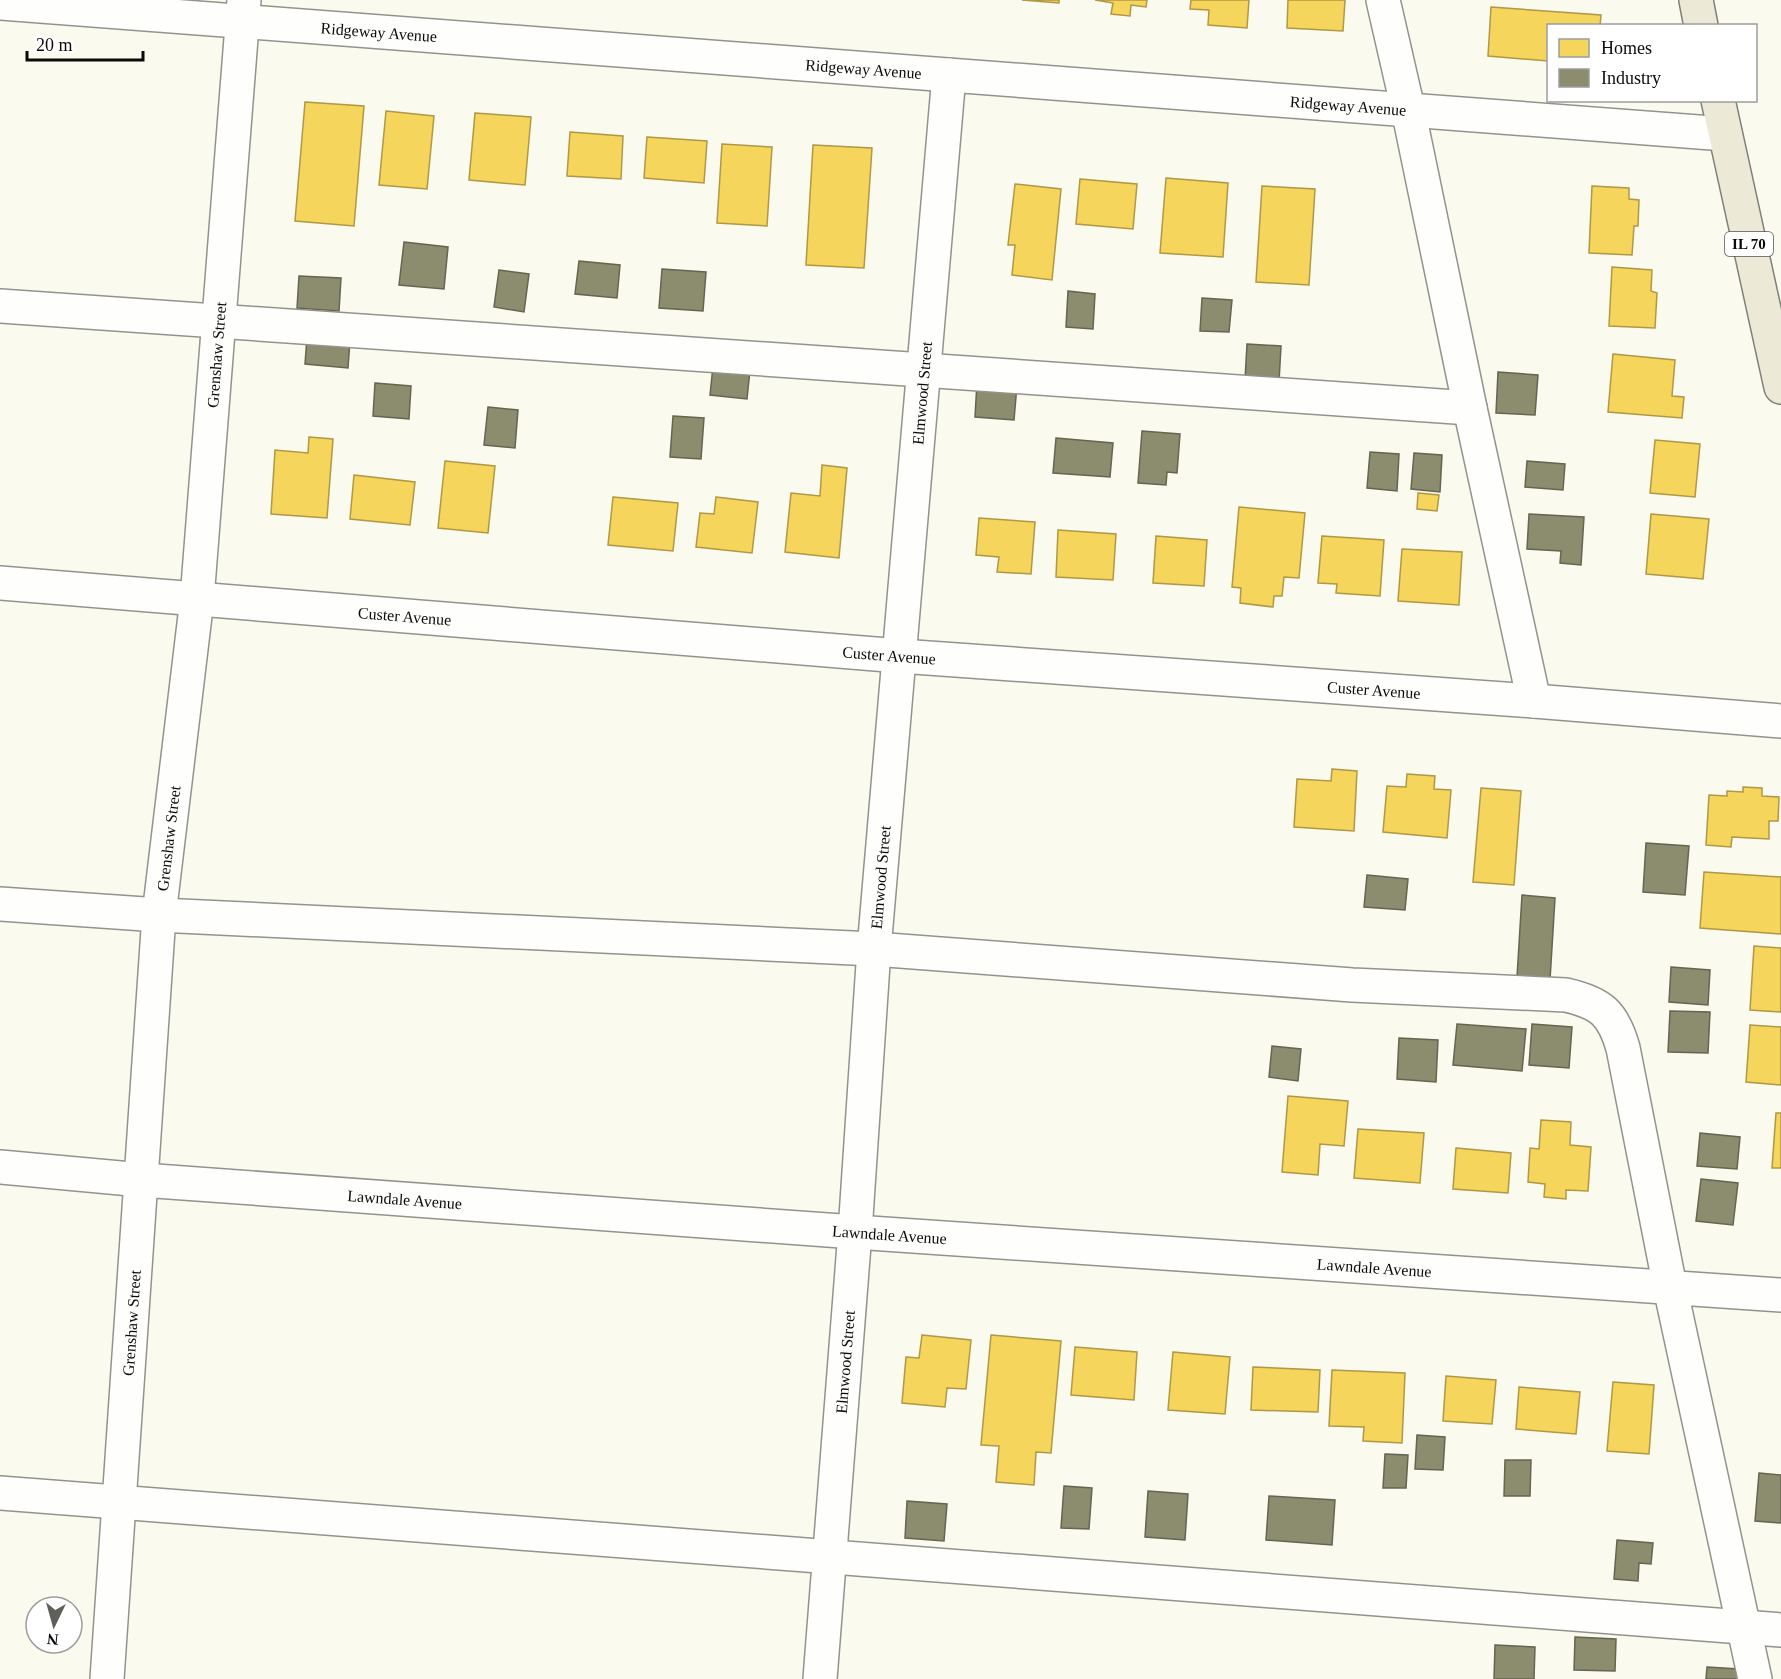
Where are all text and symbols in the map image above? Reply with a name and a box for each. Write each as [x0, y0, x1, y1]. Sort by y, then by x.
street label: Ridgeway Avenue [320, 19, 438, 45]
scale bar [27, 24, 142, 62]
legend [1547, 24, 1757, 102]
text: 20 m [36, 35, 73, 55]
text: Homes [1601, 38, 1652, 58]
street label: Ridgeway Avenue [805, 56, 922, 82]
text: Industry [1601, 68, 1661, 88]
street label: Ridgeway Avenue [1289, 93, 1407, 119]
road number: IL 70 [1725, 232, 1773, 256]
street label: Grenshaw Street [204, 301, 229, 408]
street label: Elmwood Street [909, 340, 935, 445]
street label: Custer Avenue [357, 604, 452, 629]
street label: Custer Avenue [842, 643, 936, 668]
street label: Custer Avenue [1327, 678, 1421, 702]
street label: Grenshaw Street [154, 784, 184, 892]
street label: Elmwood Street [868, 824, 894, 930]
street label: Lawndale Avenue [347, 1187, 463, 1212]
street label: Lawndale Avenue [831, 1222, 947, 1247]
street label: Lawndale Avenue [1316, 1255, 1432, 1280]
street label: Grenshaw Street [120, 1269, 144, 1376]
street label: Elmwood Street [833, 1309, 858, 1414]
north arrow [24, 1595, 84, 1655]
text: N [46, 1630, 59, 1648]

